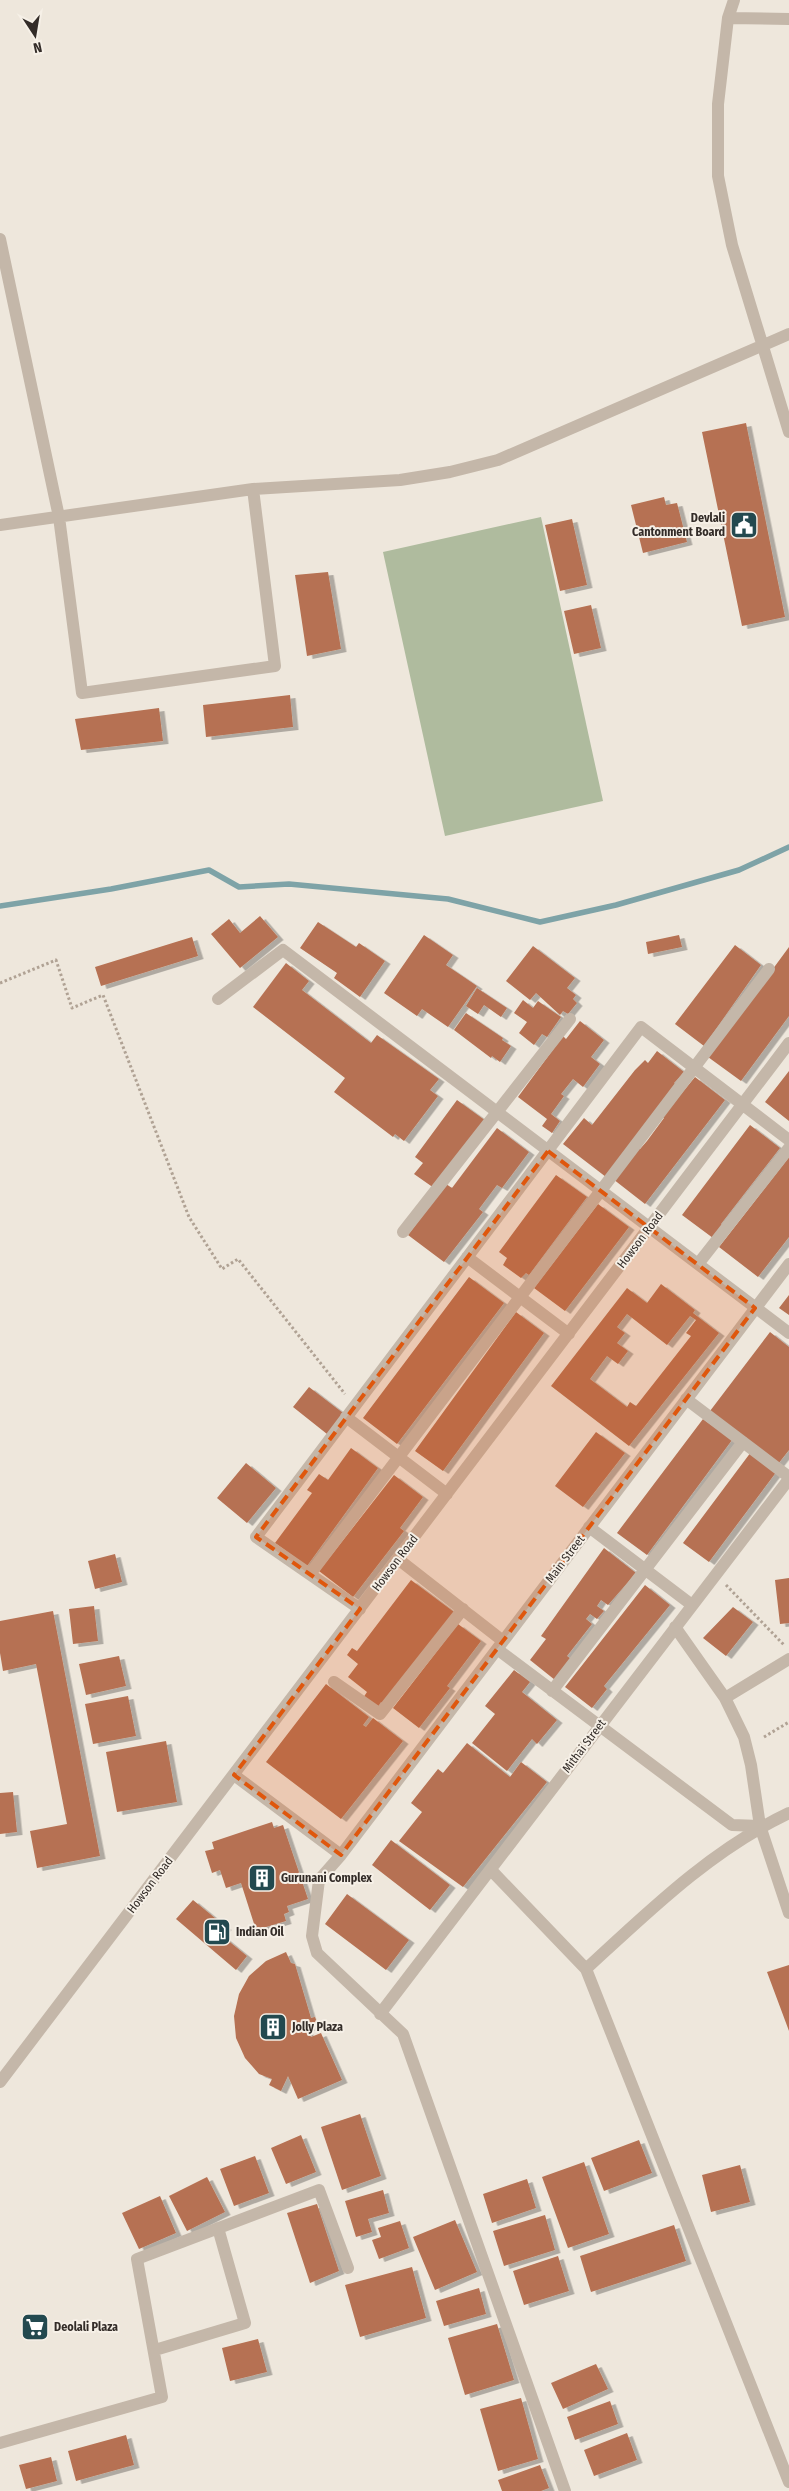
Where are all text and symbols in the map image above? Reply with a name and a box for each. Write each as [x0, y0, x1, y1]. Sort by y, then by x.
north arrow [10, 10, 60, 60]
text: N [32, 38, 43, 56]
public building icon: Devlali Cantonment Board [729, 510, 759, 540]
place label: Devlali Cantonment Board [632, 511, 725, 539]
street label: Howson Road [614, 1209, 666, 1271]
street label: Howson Road [369, 1532, 421, 1594]
street label: Main Street [543, 1532, 588, 1586]
street label: Mithai Street [559, 1717, 609, 1775]
street label: Howson Road [124, 1854, 176, 1916]
building icon: Gurunani Complex [247, 1863, 277, 1893]
place label: Gurunani Complex [281, 1871, 372, 1885]
fuel station icon: Indian Oil [202, 1917, 232, 1947]
place label: Indian Oil [236, 1925, 285, 1939]
building icon: Jolly Plaza [258, 2012, 288, 2042]
place label: Jolly Plaza [291, 2020, 343, 2034]
supermarket icon: Deolali Plaza [20, 2312, 50, 2342]
place label: Deolali Plaza [54, 2320, 118, 2334]

